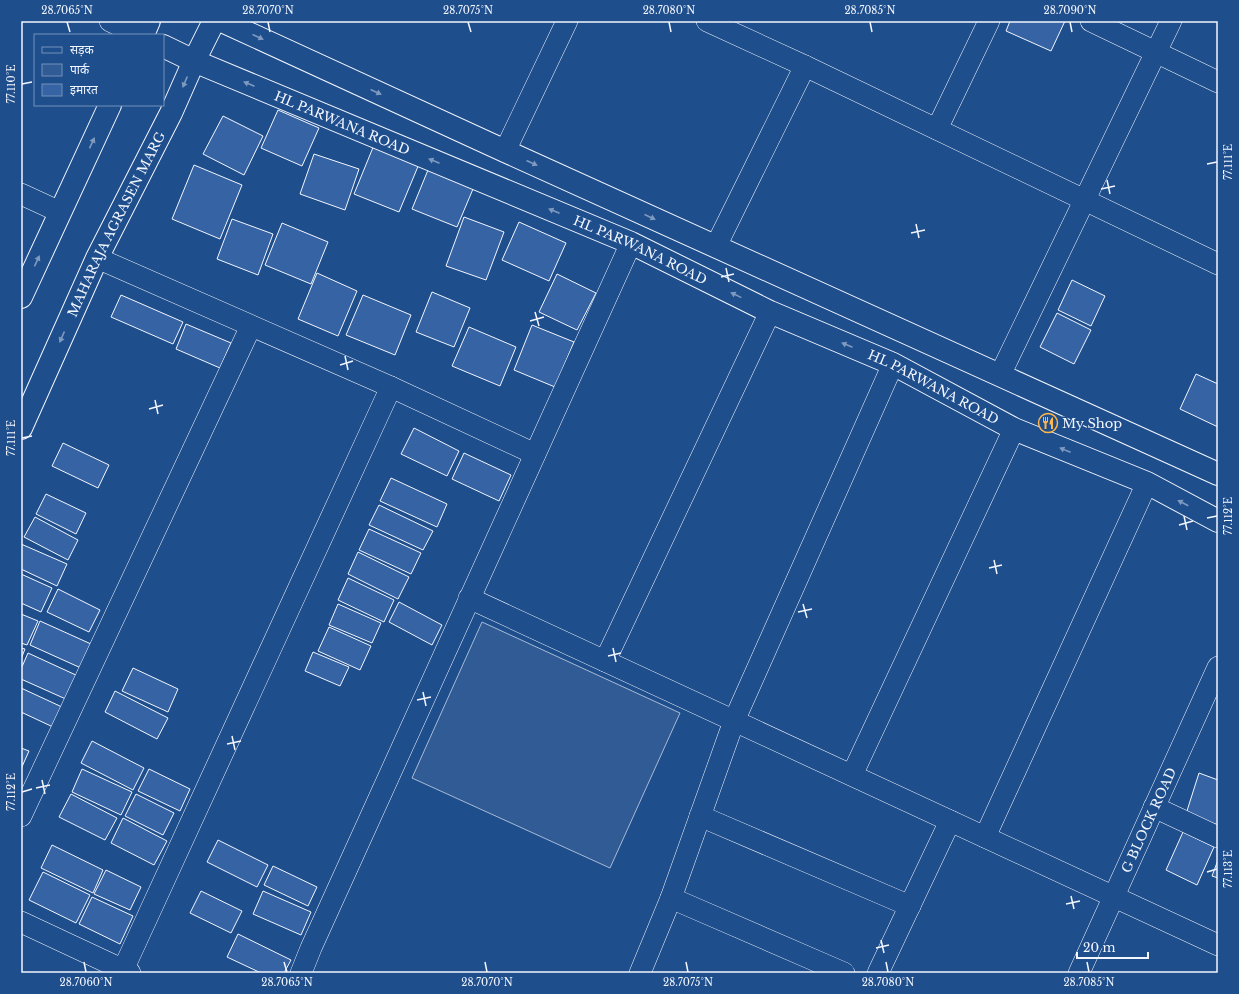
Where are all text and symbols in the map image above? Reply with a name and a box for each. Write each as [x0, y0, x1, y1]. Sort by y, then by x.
text: 28.7065°N [41, 4, 93, 17]
text: 28.7070°N [242, 4, 294, 17]
text: 28.7075°N [443, 4, 493, 17]
text: 28.7080°N [643, 4, 695, 17]
text: 28.7085°N [844, 4, 896, 17]
text: 28.7090°N [1044, 4, 1096, 17]
legend [34, 34, 164, 106]
one-way arrow [252, 34, 263, 40]
text: सड़क [70, 42, 95, 57]
text: पार्क [70, 62, 90, 77]
text: 77.110°E [5, 65, 18, 103]
one-way arrow [182, 76, 188, 87]
one-way arrow [244, 81, 255, 87]
text: इमारत [70, 82, 99, 97]
street label: HL PARWANA ROAD [272, 87, 413, 159]
one-way arrow [370, 89, 381, 95]
street label: MAHARAJA AGRASEN MARG [63, 128, 169, 319]
one-way arrow [89, 138, 95, 149]
text: 77.111°E [1222, 144, 1235, 180]
one-way arrow [428, 158, 440, 165]
one-way arrow [526, 160, 538, 167]
one-way arrow [547, 208, 559, 214]
street label: HL PARWANA ROAD [571, 211, 710, 288]
one-way arrow [645, 214, 656, 220]
one-way arrow [34, 256, 40, 267]
one-way arrow [730, 292, 741, 298]
one-way arrow [58, 332, 64, 344]
one-way arrow [841, 341, 853, 347]
street label: HL PARWANA ROAD [865, 346, 1002, 428]
restaurant icon: My Shop [1037, 412, 1059, 434]
place label: My Shop [1062, 415, 1122, 432]
text: 77.111°E [5, 420, 18, 456]
one-way arrow [1058, 446, 1070, 452]
text: 77.112°E [1222, 497, 1235, 535]
one-way arrow [1178, 499, 1189, 506]
street label: G BLOCK ROAD [1117, 765, 1180, 875]
text: 77.112°E [5, 773, 18, 811]
text: 77.113°E [1222, 850, 1235, 888]
scale bar [1077, 934, 1148, 960]
text: 20 m [1083, 940, 1115, 955]
text: 28.7060°N [60, 976, 112, 989]
text: 28.7065°N [261, 976, 313, 989]
text: 28.7070°N [461, 976, 513, 989]
text: 28.7075°N [663, 976, 713, 989]
text: 28.7080°N [862, 976, 914, 989]
text: 28.7085°N [1063, 976, 1115, 989]

